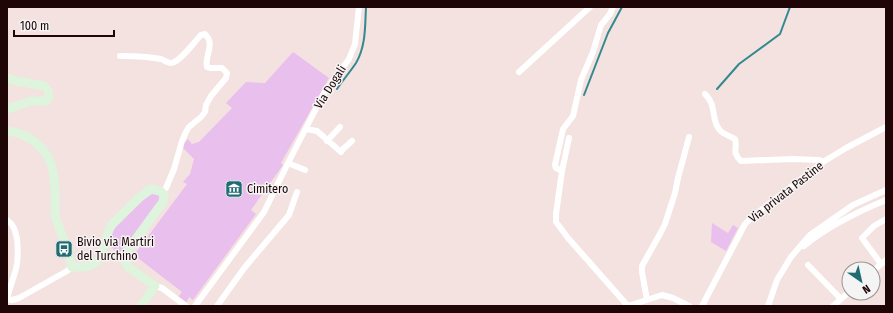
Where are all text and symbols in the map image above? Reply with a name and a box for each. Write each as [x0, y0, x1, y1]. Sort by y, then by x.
scale bar [14, 12, 114, 38]
text: 100 m [20, 19, 49, 33]
street label: Via Dogali [311, 63, 349, 111]
street label: Via privata Pastine [746, 158, 826, 225]
museum icon: Cimitero [224, 179, 244, 199]
place label: Cimitero [247, 182, 288, 196]
place label: Bivio via Martiri del Turchino [77, 235, 154, 263]
bus stop icon: Bivio via Martiri del Turchino [54, 239, 74, 259]
north arrow [841, 261, 881, 301]
text: N [860, 282, 873, 296]

